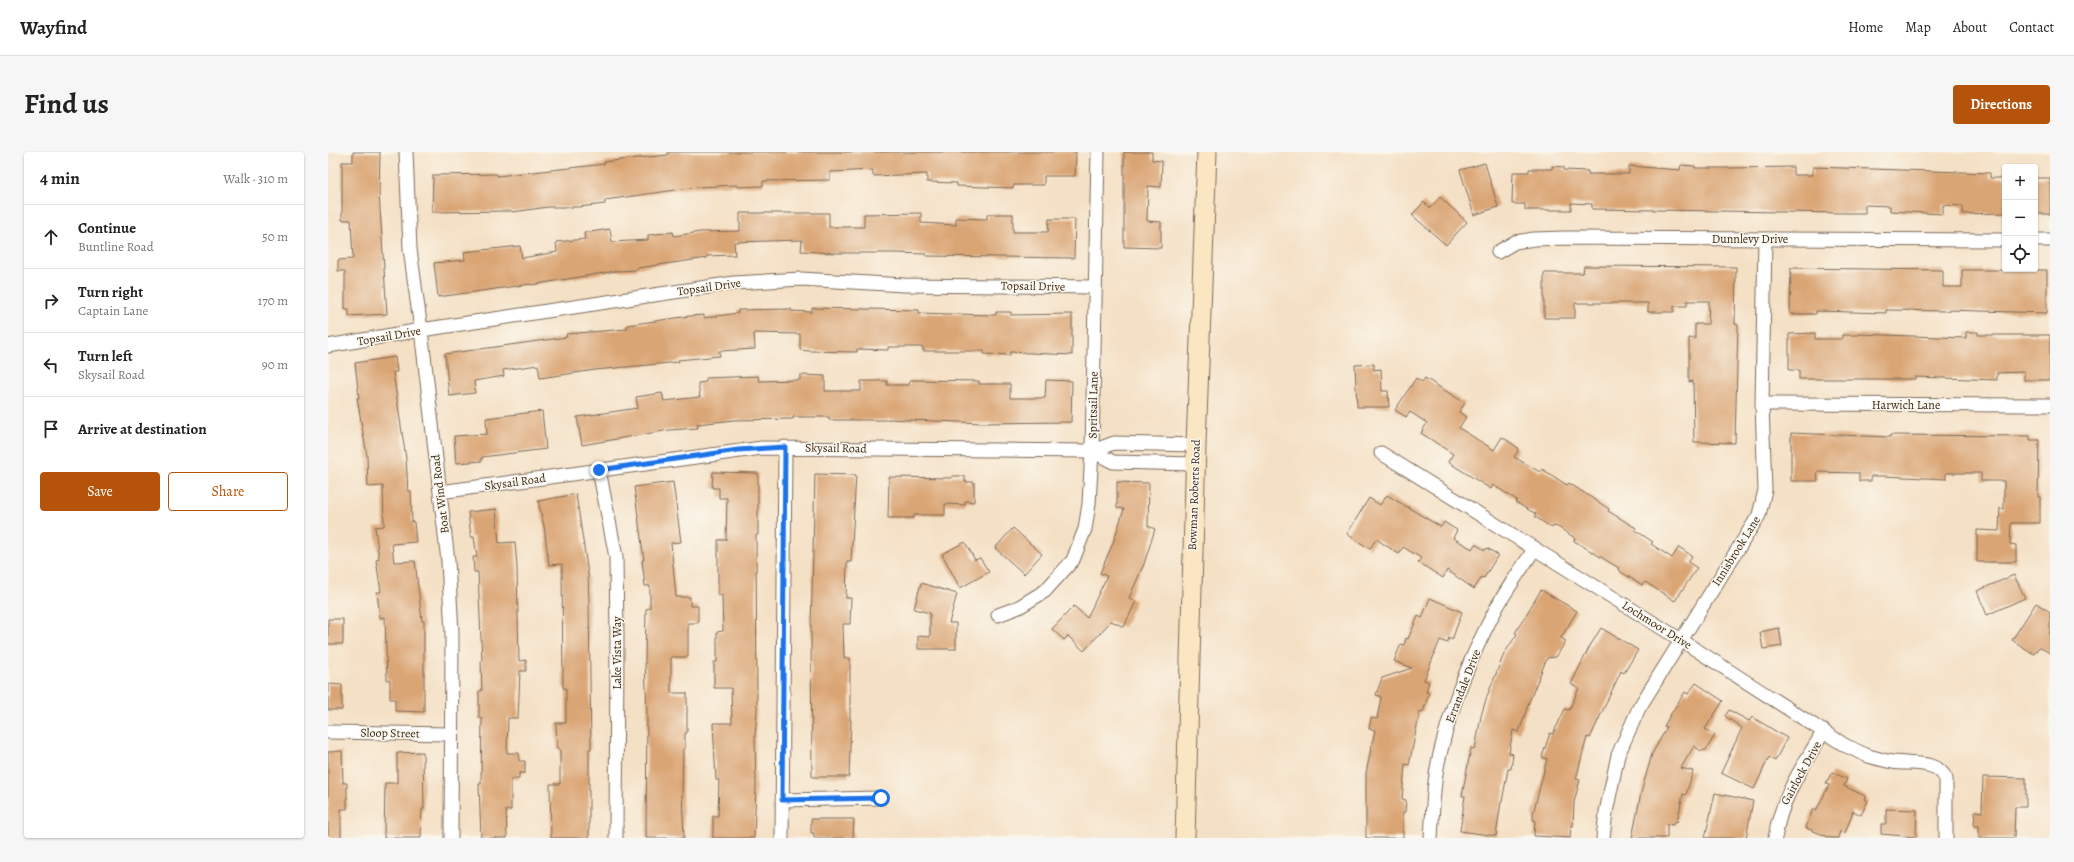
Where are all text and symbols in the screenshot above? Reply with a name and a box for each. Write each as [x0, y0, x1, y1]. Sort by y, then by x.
text: Wayfind [20, 15, 87, 41]
text: Home [1848, 18, 1883, 37]
text: Map [1905, 18, 1931, 37]
text: About [1953, 18, 1987, 37]
text: Contact [2009, 18, 2054, 37]
text: Find us [24, 85, 109, 123]
button: Directions [1953, 85, 2050, 124]
map controls [2002, 164, 2038, 272]
button: + [2002, 164, 2038, 200]
text: 4 min [40, 167, 80, 190]
text: Walk · 310 m [223, 170, 288, 187]
button: − [2002, 200, 2038, 236]
text: Continue [78, 218, 136, 238]
icon: ahead [40, 226, 62, 248]
text: 50 m [262, 228, 288, 245]
street label: Dunnlevy Drive [1712, 231, 1788, 247]
button: locate [2002, 236, 2038, 272]
text: Buntline Road [78, 238, 154, 255]
street label: Topsail Drive [676, 275, 742, 299]
street label: Topsail Drive [1001, 277, 1065, 295]
text: Turn right [78, 282, 143, 302]
icon: right [40, 290, 62, 312]
text: 170 m [258, 292, 288, 309]
text: Captain Lane [78, 302, 148, 319]
street label: Topsail Drive [356, 323, 422, 349]
text: Turn left [78, 346, 133, 366]
icon: left [40, 354, 62, 376]
text: 90 m [262, 356, 288, 373]
text: Skysail Road [78, 366, 145, 383]
street label: Spritsail Lane [1084, 371, 1102, 439]
street label: Harwich Lane [1872, 397, 1940, 413]
icon: arrive [40, 418, 62, 440]
text: Arrive at destination [78, 419, 207, 439]
street label: Skysail Road [805, 439, 868, 457]
street label: Bowman Roberts Road [1184, 439, 1204, 551]
street label: Boat Wind Road [427, 453, 453, 534]
route end [590, 461, 608, 479]
street label: Skysail Road [483, 470, 547, 494]
button: Save [40, 472, 160, 511]
button: Share [168, 472, 288, 511]
street label: Innisbrook Lane [1708, 513, 1764, 589]
street label: Lochmoor Drive [1619, 597, 1695, 653]
street label: Lake Vista Way [609, 616, 625, 690]
street label: Errandale Drive [1442, 647, 1484, 725]
street label: Sloop Street [360, 724, 420, 742]
street label: Gairlock Drive [1777, 738, 1825, 808]
route start [872, 789, 890, 807]

